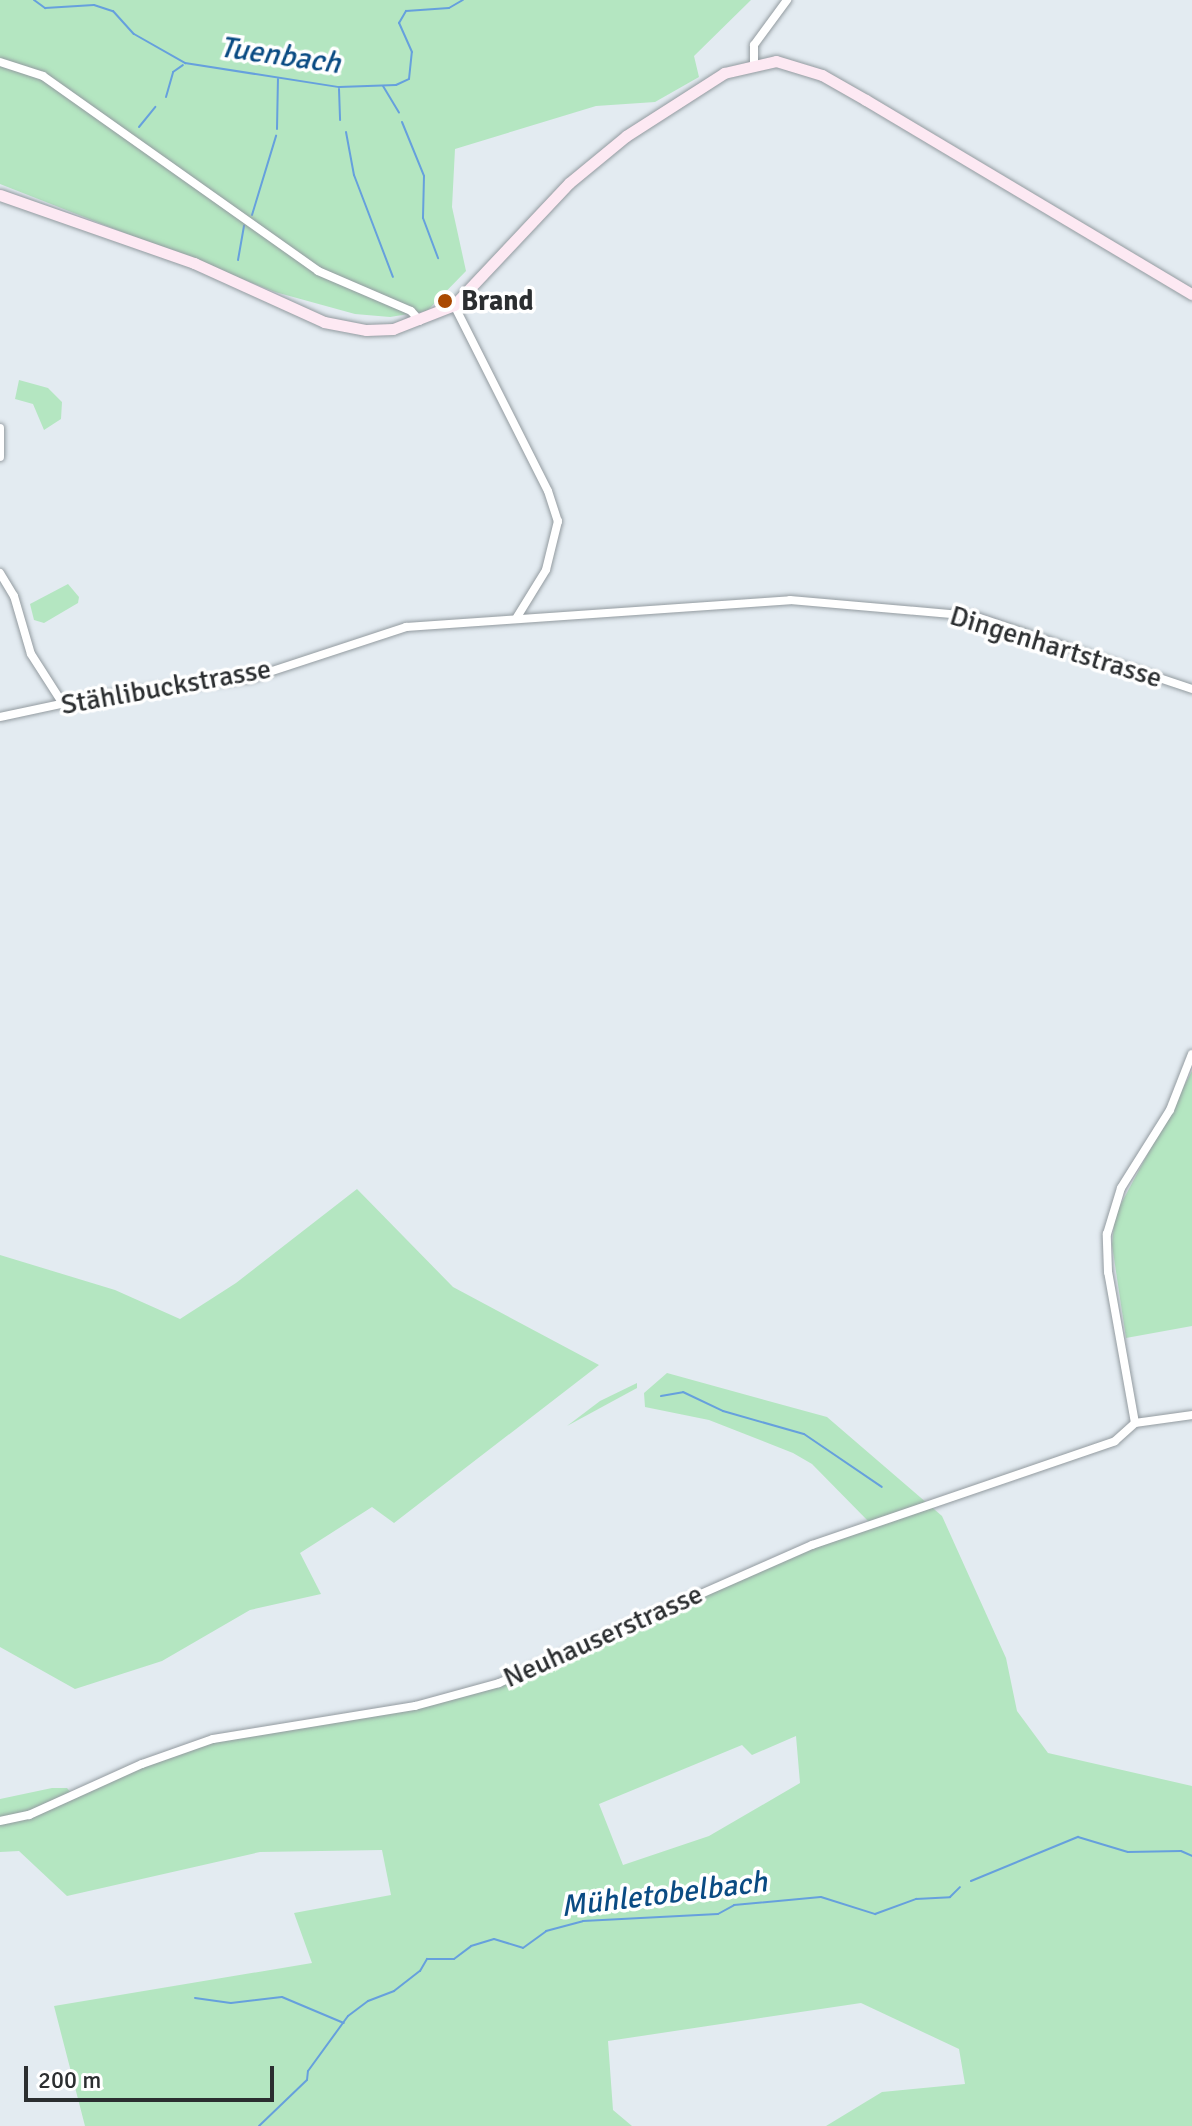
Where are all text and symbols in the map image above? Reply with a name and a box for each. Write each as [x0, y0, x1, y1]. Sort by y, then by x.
water label: Tuenbach [217, 30, 343, 82]
place label: Brand [461, 284, 534, 318]
marker: Brand [436, 292, 454, 310]
street label: Dingenhartstrasse [946, 599, 1166, 695]
street label: Stählibuckstrasse [58, 652, 274, 722]
street label: Neuhauserstrasse [498, 1577, 708, 1695]
water label: Mühletobelbach [559, 1864, 769, 1926]
scale bar [28, 2050, 278, 2100]
text: 200 m [38, 2065, 101, 2095]

